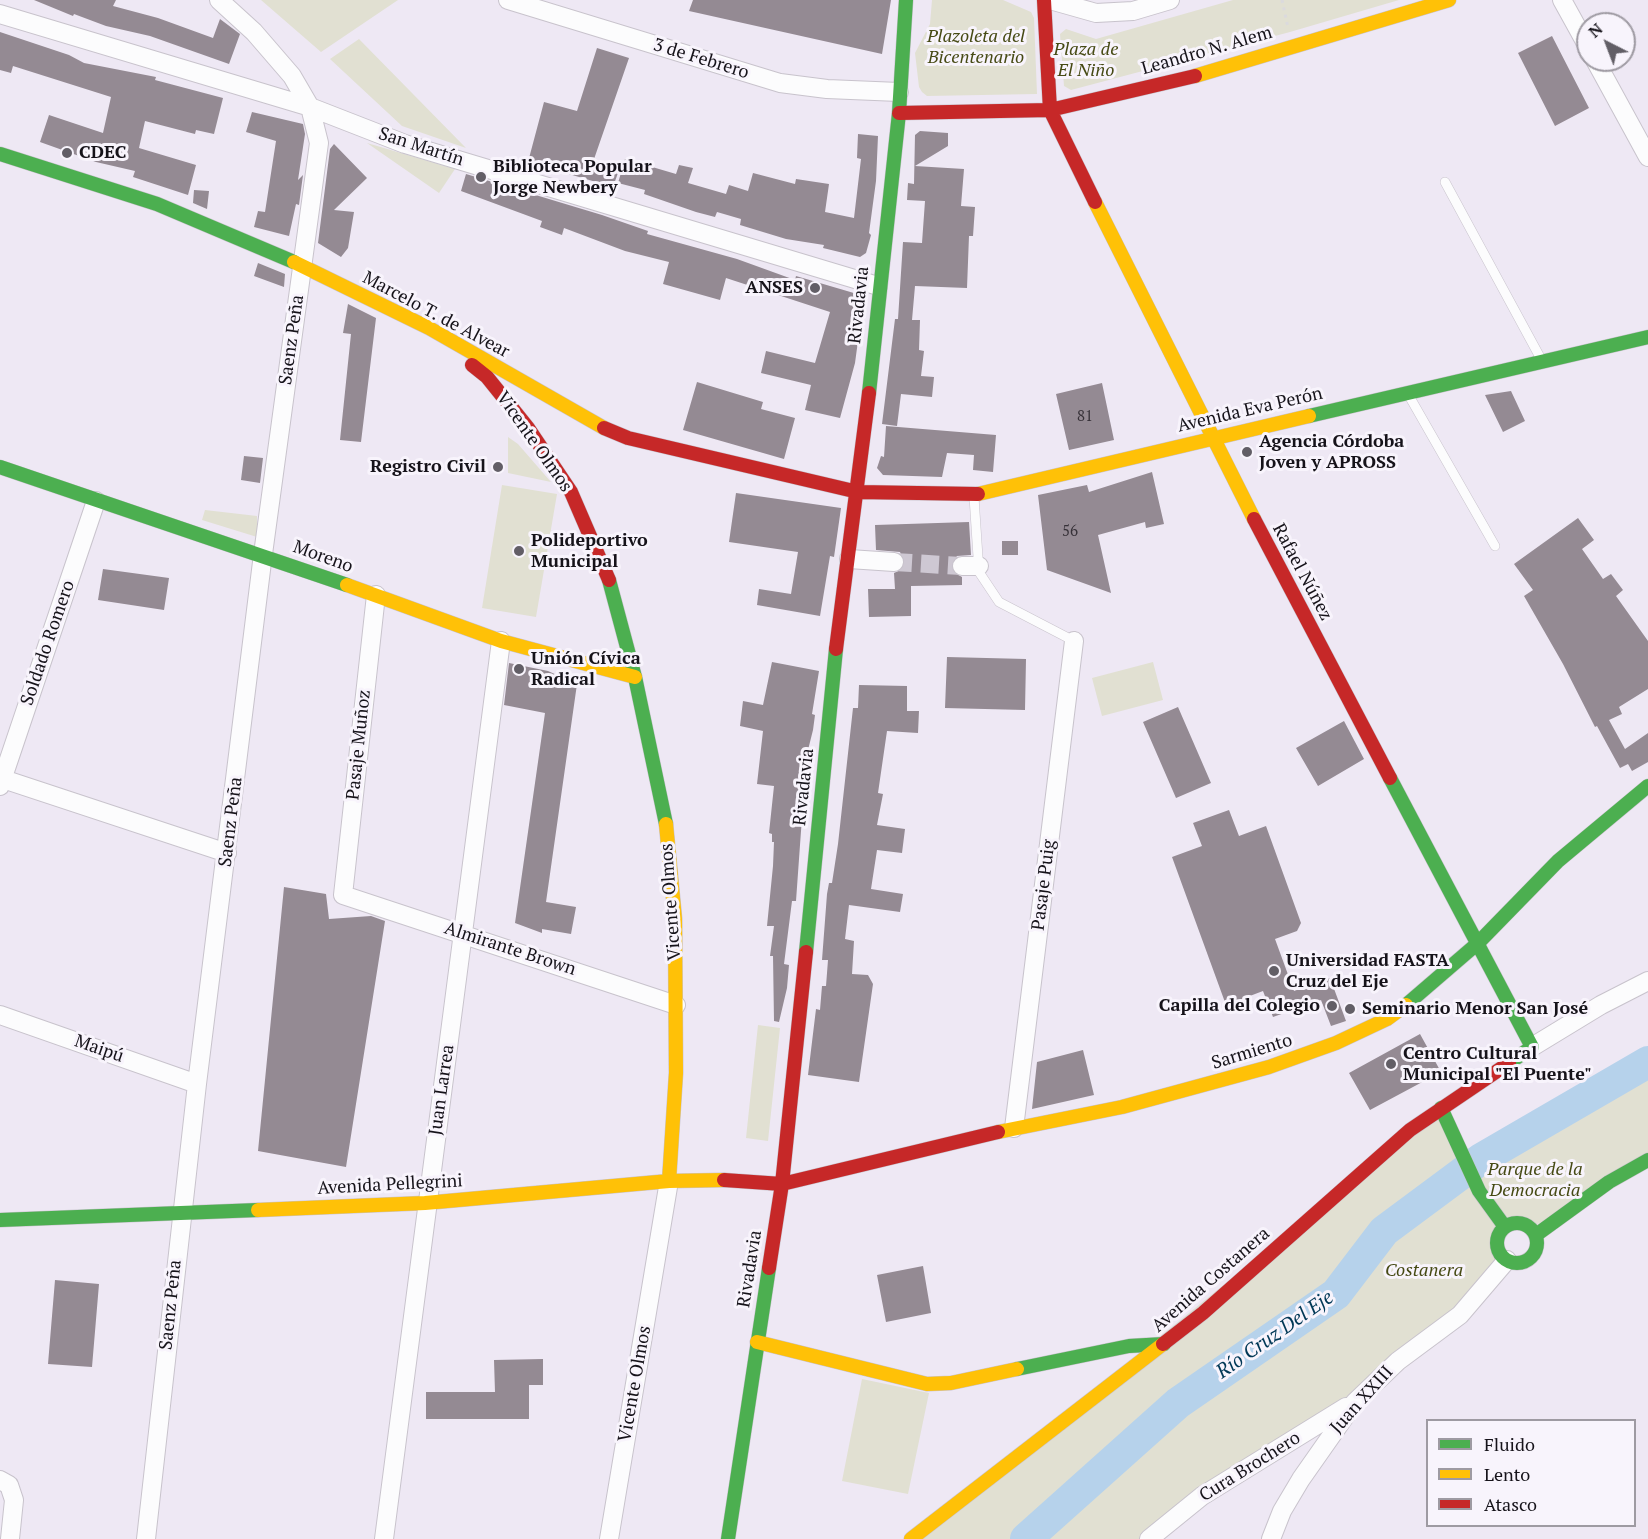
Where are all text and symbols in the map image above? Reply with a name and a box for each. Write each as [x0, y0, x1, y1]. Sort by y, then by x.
north arrow [1576, 12, 1636, 72]
text: N [1583, 18, 1607, 42]
street label: Leandro N. Alem [1139, 22, 1275, 80]
park label: Plazoleta del Bicentenario [927, 26, 1025, 68]
street label: 3 de Febrero [651, 34, 751, 84]
park label: Plaza de El Niño [1054, 39, 1118, 82]
street label: San Martín [376, 123, 466, 171]
place label: CDEC [79, 142, 127, 164]
marker: CDEC [60, 146, 74, 160]
place label: Biblioteca Popular Jorge Newbery [493, 156, 652, 198]
marker: Biblioteca Popular Jorge Newbery [474, 170, 488, 184]
street label: Rivadavia [844, 265, 874, 345]
street label: Marcelo T. de Alvear [359, 267, 513, 363]
place label: ANSES [745, 277, 803, 299]
marker: ANSES [808, 281, 822, 295]
street label: Saenz Peña [275, 294, 309, 386]
street label: Avenida Eva Perón [1175, 383, 1325, 437]
street label: Vicente Olmos [491, 388, 577, 496]
house number: 81 [1077, 408, 1093, 426]
place label: Agencia Córdoba Joven y APROSS [1259, 431, 1404, 474]
marker: Agencia Córdoba Joven y APROSS [1240, 445, 1254, 459]
place label: Registro Civil [370, 456, 486, 478]
marker: Registro Civil [491, 460, 505, 474]
street label: Rafael Núñez [1267, 520, 1337, 624]
house number: 56 [1062, 523, 1078, 541]
place label: Polideportivo Municipal [531, 530, 648, 572]
street label: Moreno [290, 536, 356, 578]
marker: Polideportivo Municipal [512, 544, 526, 558]
street label: Soldado Romero [16, 578, 80, 708]
place label: Unión Cívica Radical [531, 648, 641, 690]
marker: Unión Cívica Radical [512, 662, 526, 676]
street label: Pasaje Muñoz [342, 689, 376, 801]
street label: Rivadavia [789, 747, 819, 827]
street label: Saenz Peña [215, 776, 247, 868]
street label: Pasaje Puig [1028, 838, 1060, 932]
street label: Vicente Olmos [656, 843, 686, 961]
street label: Almirante Brown [442, 918, 578, 980]
place label: Universidad FASTA Cruz del Eje [1286, 950, 1449, 992]
marker: Universidad FASTA Cruz del Eje [1267, 964, 1281, 978]
place label: Capilla del Colegio [1159, 995, 1320, 1017]
place label: Seminario Menor San José [1362, 998, 1588, 1020]
marker: Capilla del Colegio [1325, 999, 1339, 1013]
marker: Seminario Menor San José [1343, 1002, 1357, 1016]
street label: Sarmiento [1209, 1030, 1295, 1074]
street label: Maipú [72, 1031, 126, 1067]
street label: Juan Larrea [425, 1043, 459, 1137]
place label: Centro Cultural Municipal "El Puente" [1403, 1043, 1592, 1086]
marker: Centro Cultural Municipal "El Puente" [1384, 1057, 1398, 1071]
park label: Parque de la Democracia [1487, 1159, 1583, 1202]
street label: Avenida Pellegrini [317, 1170, 463, 1200]
street label: Avenida Costanera [1148, 1223, 1274, 1337]
street label: Rivadavia [733, 1229, 767, 1309]
street label: Saenz Peña [156, 1259, 186, 1351]
park label: Costanera [1385, 1260, 1463, 1282]
water label: Río Cruz Del Eje [1212, 1286, 1338, 1384]
street label: Vicente Olmos [614, 1324, 656, 1444]
street label: Juan XXIII [1326, 1362, 1398, 1438]
legend [1426, 1419, 1636, 1527]
street label: Cura Brochero [1195, 1427, 1305, 1507]
text: Fluido [1484, 1432, 1535, 1456]
text: Lento [1484, 1462, 1530, 1486]
text: Atasco [1484, 1492, 1537, 1516]

